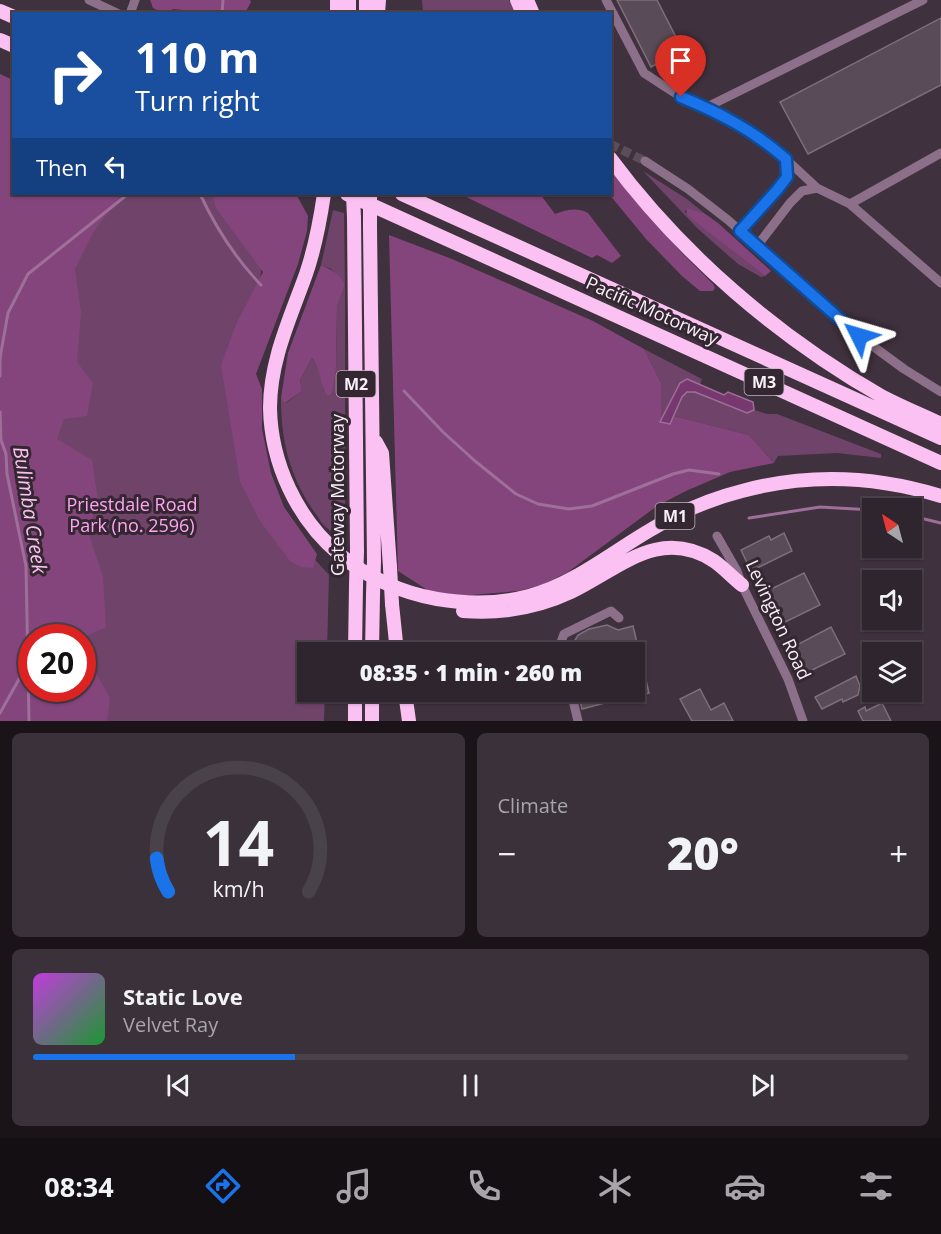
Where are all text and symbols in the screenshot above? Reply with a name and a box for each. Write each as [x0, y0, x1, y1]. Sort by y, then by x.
text: 110 m [135, 28, 259, 85]
pin [655, 35, 706, 97]
icon: right [36, 36, 114, 114]
icon: arrive [664, 44, 697, 77]
text: Turn right [135, 82, 260, 119]
icon: left [99, 150, 132, 183]
text: Then [36, 152, 87, 182]
street label: Pacific Motorway [582, 270, 723, 350]
position arrow [827, 304, 891, 368]
road number: M3 [744, 369, 783, 395]
road number: M2 [336, 371, 376, 397]
street label: Gateway Motorway [325, 413, 349, 576]
water label: Bulimba Creek [7, 444, 54, 577]
park label: Priestdale Road Park (no. 2596) [66, 492, 198, 537]
north arrow [862, 498, 922, 558]
map controls [862, 498, 922, 702]
road number: M1 [656, 503, 694, 529]
street label: Levington Road [741, 556, 817, 683]
button: sound [862, 570, 922, 630]
speed limit sign: 20 [18, 624, 96, 702]
button: layers [862, 642, 922, 702]
text: 08:35 · 1 min · 260 m [360, 657, 582, 687]
text: Climate [498, 792, 568, 819]
text: 14 [203, 799, 274, 884]
text: 20° [667, 822, 739, 883]
text: − [498, 831, 516, 876]
text: + [889, 831, 908, 876]
text: km/h [212, 874, 264, 903]
text: Static Love [123, 981, 243, 1011]
text: Velvet Ray [123, 1011, 218, 1038]
icon: previous [162, 1069, 195, 1102]
icon: pause [454, 1069, 487, 1102]
icon: next [746, 1069, 779, 1102]
icon: directions [202, 1165, 244, 1207]
icon: music [333, 1165, 375, 1207]
icon: phone [463, 1165, 505, 1207]
icon: climate [594, 1165, 636, 1207]
icon: car [724, 1165, 766, 1207]
icon: filters [855, 1165, 897, 1207]
text: 08:34 [44, 1168, 114, 1205]

